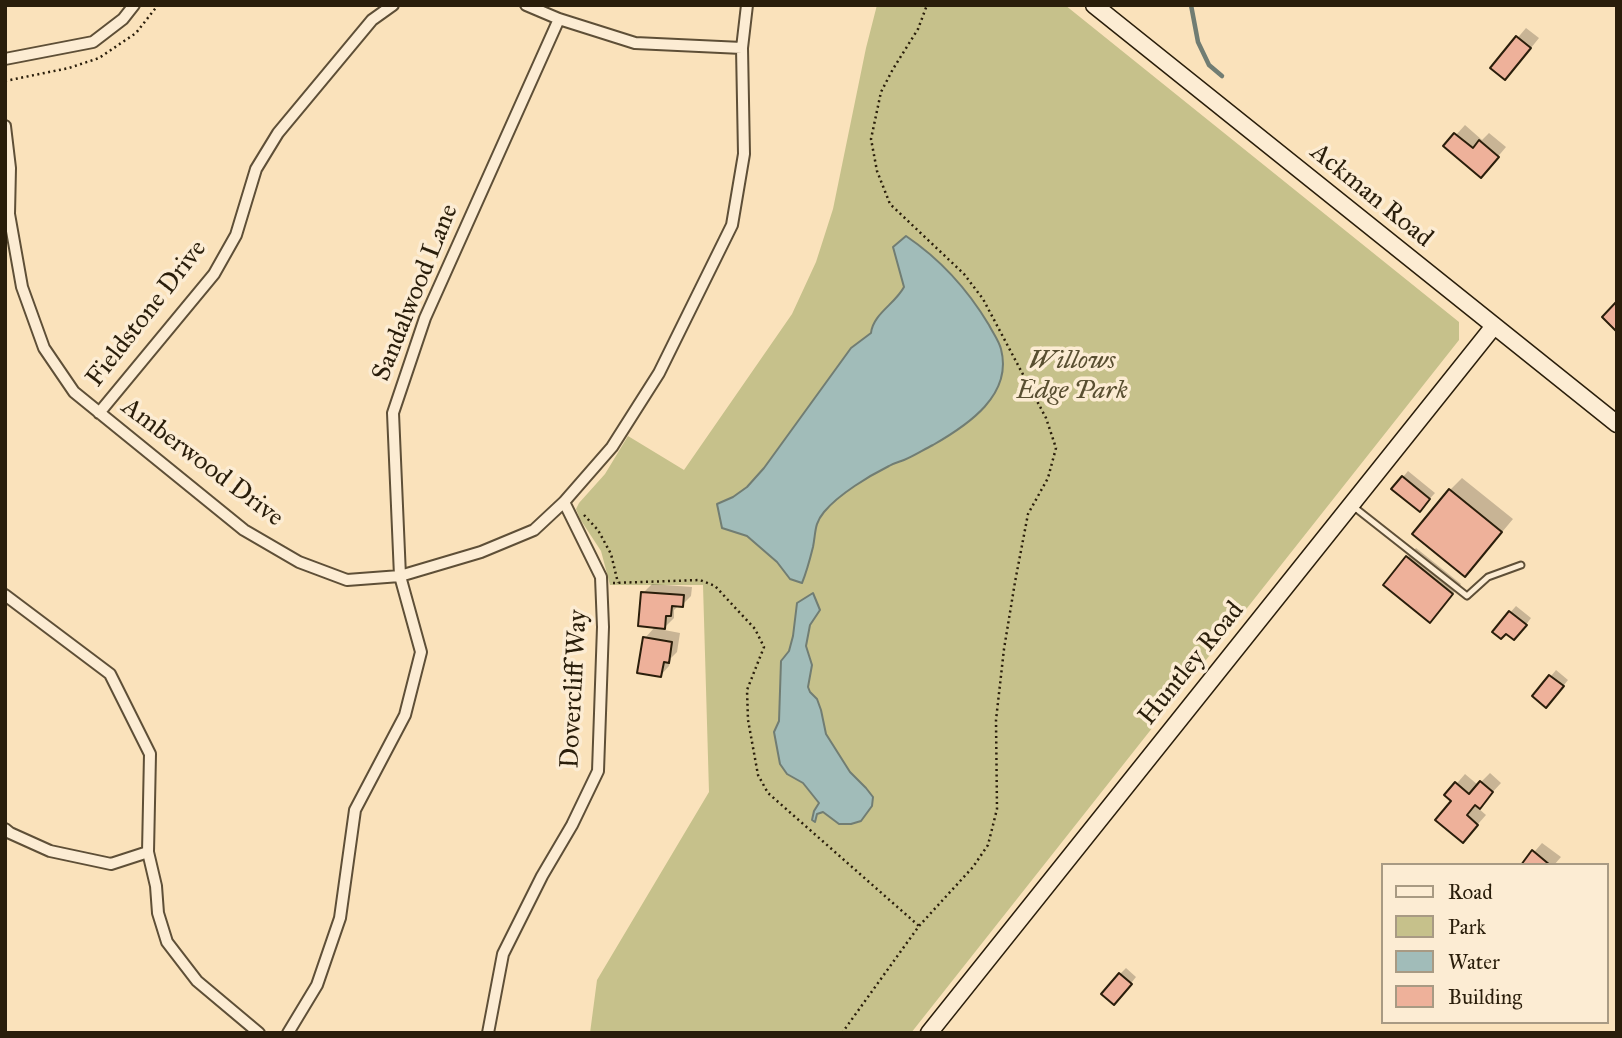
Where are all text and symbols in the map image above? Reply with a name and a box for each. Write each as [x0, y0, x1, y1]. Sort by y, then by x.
street label: Ackman Road [1304, 137, 1438, 255]
street label: Sandalwood Lane [366, 200, 466, 386]
street label: Fieldstone Drive [80, 234, 214, 394]
park label: Willows Edge Park [1016, 346, 1128, 408]
street label: Amberwood Drive [115, 392, 289, 534]
street label: Huntley Road [1133, 596, 1251, 732]
street label: Dovercliff Way [555, 609, 595, 769]
legend [1380, 863, 1608, 1024]
text: Road [1448, 879, 1493, 905]
text: Park [1448, 914, 1486, 940]
text: Water [1448, 949, 1500, 975]
text: Building [1448, 984, 1522, 1010]

